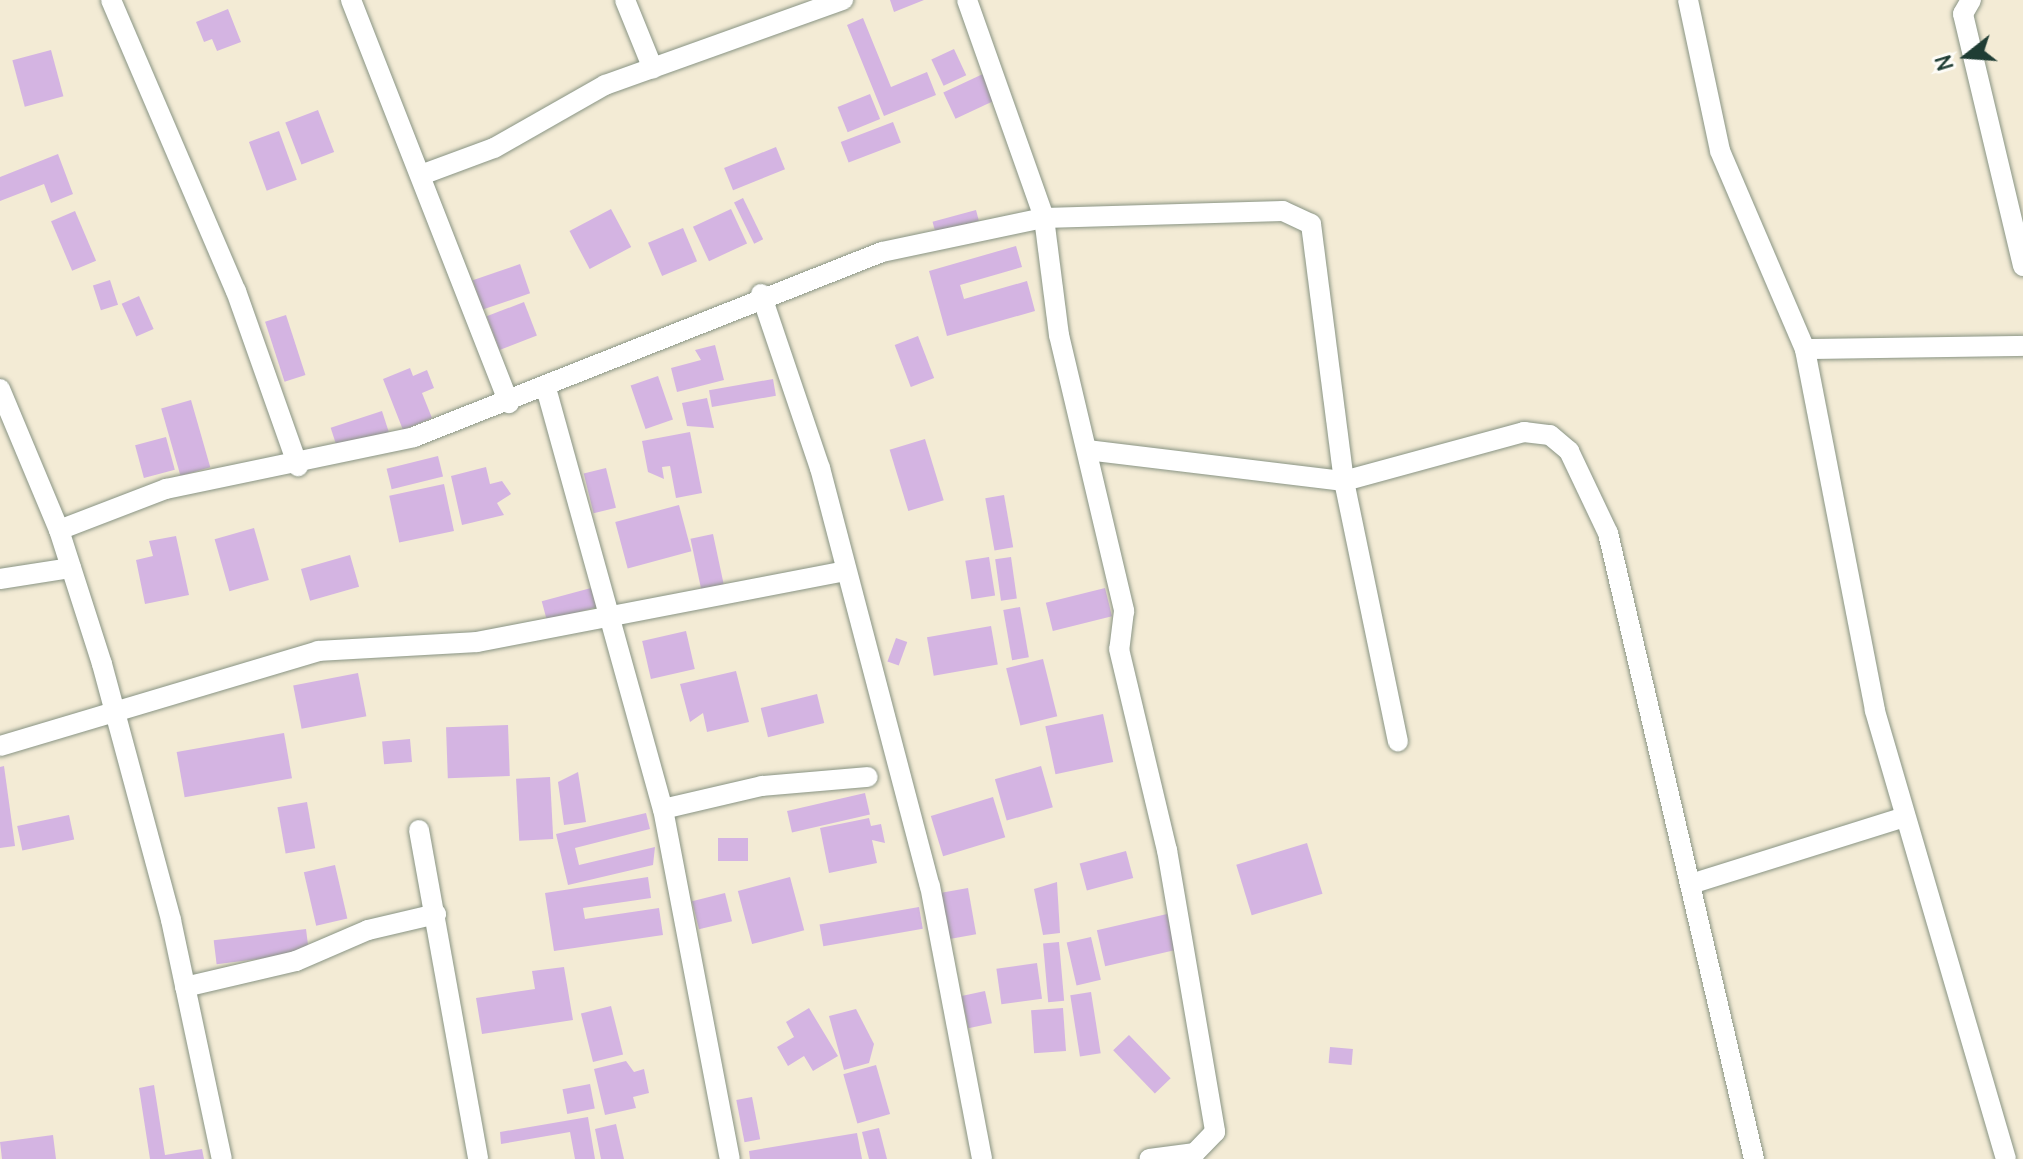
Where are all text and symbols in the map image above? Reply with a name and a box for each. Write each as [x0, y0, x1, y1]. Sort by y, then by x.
north arrow [1927, 16, 2007, 96]
text: N [1928, 52, 1960, 74]

